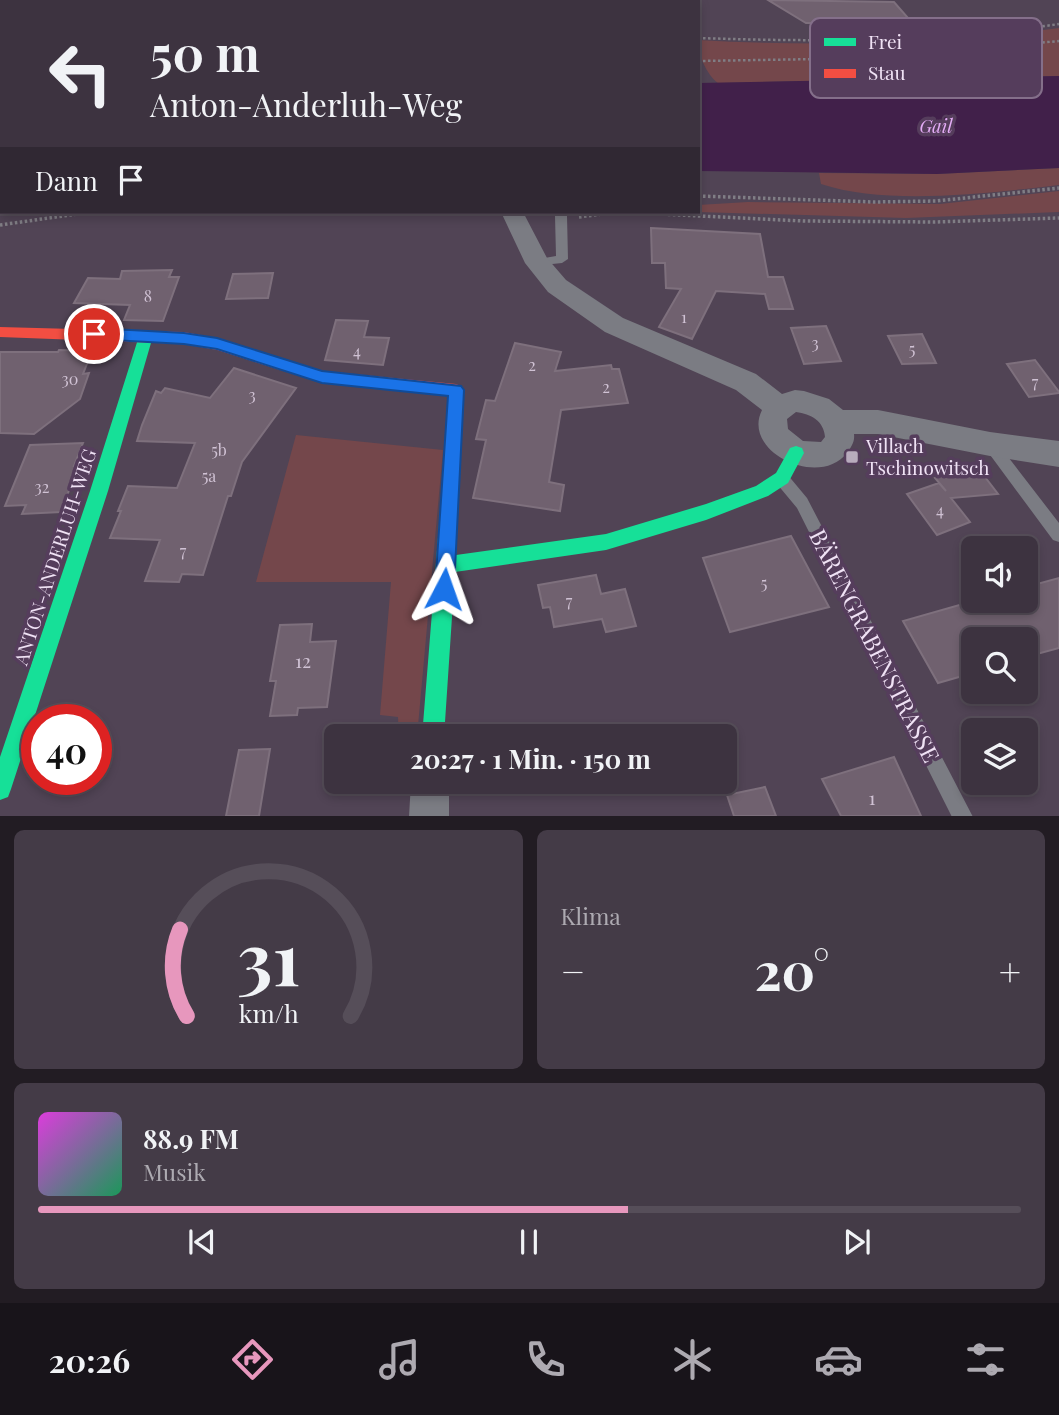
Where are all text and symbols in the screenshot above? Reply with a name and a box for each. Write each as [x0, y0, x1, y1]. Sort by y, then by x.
legend [810, 18, 1042, 98]
text: 50 m [150, 19, 260, 84]
icon: left [35, 28, 126, 119]
text: Frei [868, 28, 903, 54]
text: Stau [868, 59, 906, 85]
text: Anton-Anderluh-Weg [150, 82, 463, 125]
water label: Gail [920, 114, 953, 138]
icon: arrive [112, 161, 150, 199]
text: Dann [35, 163, 98, 198]
house number: 8 [144, 285, 152, 306]
pin [64, 304, 124, 364]
house number: 1 [681, 306, 687, 327]
icon: arrive [75, 315, 113, 353]
house number: 3 [811, 332, 819, 353]
house number: 5 [909, 338, 915, 359]
house number: 4 [353, 340, 361, 361]
house number: 2 [528, 354, 536, 375]
house number: 30 [62, 368, 78, 389]
house number: 7 [1032, 371, 1039, 392]
house number: 2 [602, 376, 610, 397]
house number: 3 [248, 384, 256, 405]
place label: Villach Tschinowitsch [865, 432, 989, 480]
house number: 5b [211, 439, 227, 460]
street label: ANTON-ANDERLUH-WEG [7, 445, 101, 669]
marker: Villach Tschinowitsch [844, 449, 860, 465]
house number: 5a [202, 465, 216, 486]
house number: 32 [35, 476, 49, 497]
house number: 4 [936, 499, 944, 520]
street label: BÄRENGRABENSTRASSE [803, 523, 948, 767]
map controls [961, 536, 1038, 795]
button: sound [961, 536, 1038, 613]
house number: 7 [180, 540, 187, 561]
position arrow [407, 552, 481, 626]
house number: 5 [761, 572, 767, 593]
house number: 7 [566, 590, 573, 611]
button: search [961, 627, 1038, 704]
house number: 12 [295, 647, 311, 673]
speed limit sign: 40 [21, 704, 112, 795]
button: layers [961, 718, 1038, 795]
text: 20:27 · 1 Min. · 150 m [410, 741, 651, 776]
house number: 1 [868, 784, 876, 810]
text: Klima [561, 900, 621, 931]
text: 31 [237, 907, 300, 1004]
text: 20° [754, 935, 829, 1004]
text: − [561, 945, 585, 996]
text: + [999, 945, 1021, 996]
text: km/h [238, 995, 299, 1028]
text: 88.9 FM [143, 1121, 239, 1156]
text: Musik [143, 1156, 206, 1187]
icon: previous [183, 1223, 221, 1261]
icon: pause [510, 1223, 548, 1261]
icon: next [838, 1223, 876, 1261]
icon: directions [228, 1335, 277, 1384]
icon: music [375, 1335, 424, 1384]
icon: phone [521, 1335, 570, 1384]
icon: climate [668, 1335, 717, 1384]
icon: car [814, 1335, 863, 1384]
icon: filters [961, 1335, 1010, 1384]
text: 20:26 [49, 1338, 130, 1381]

